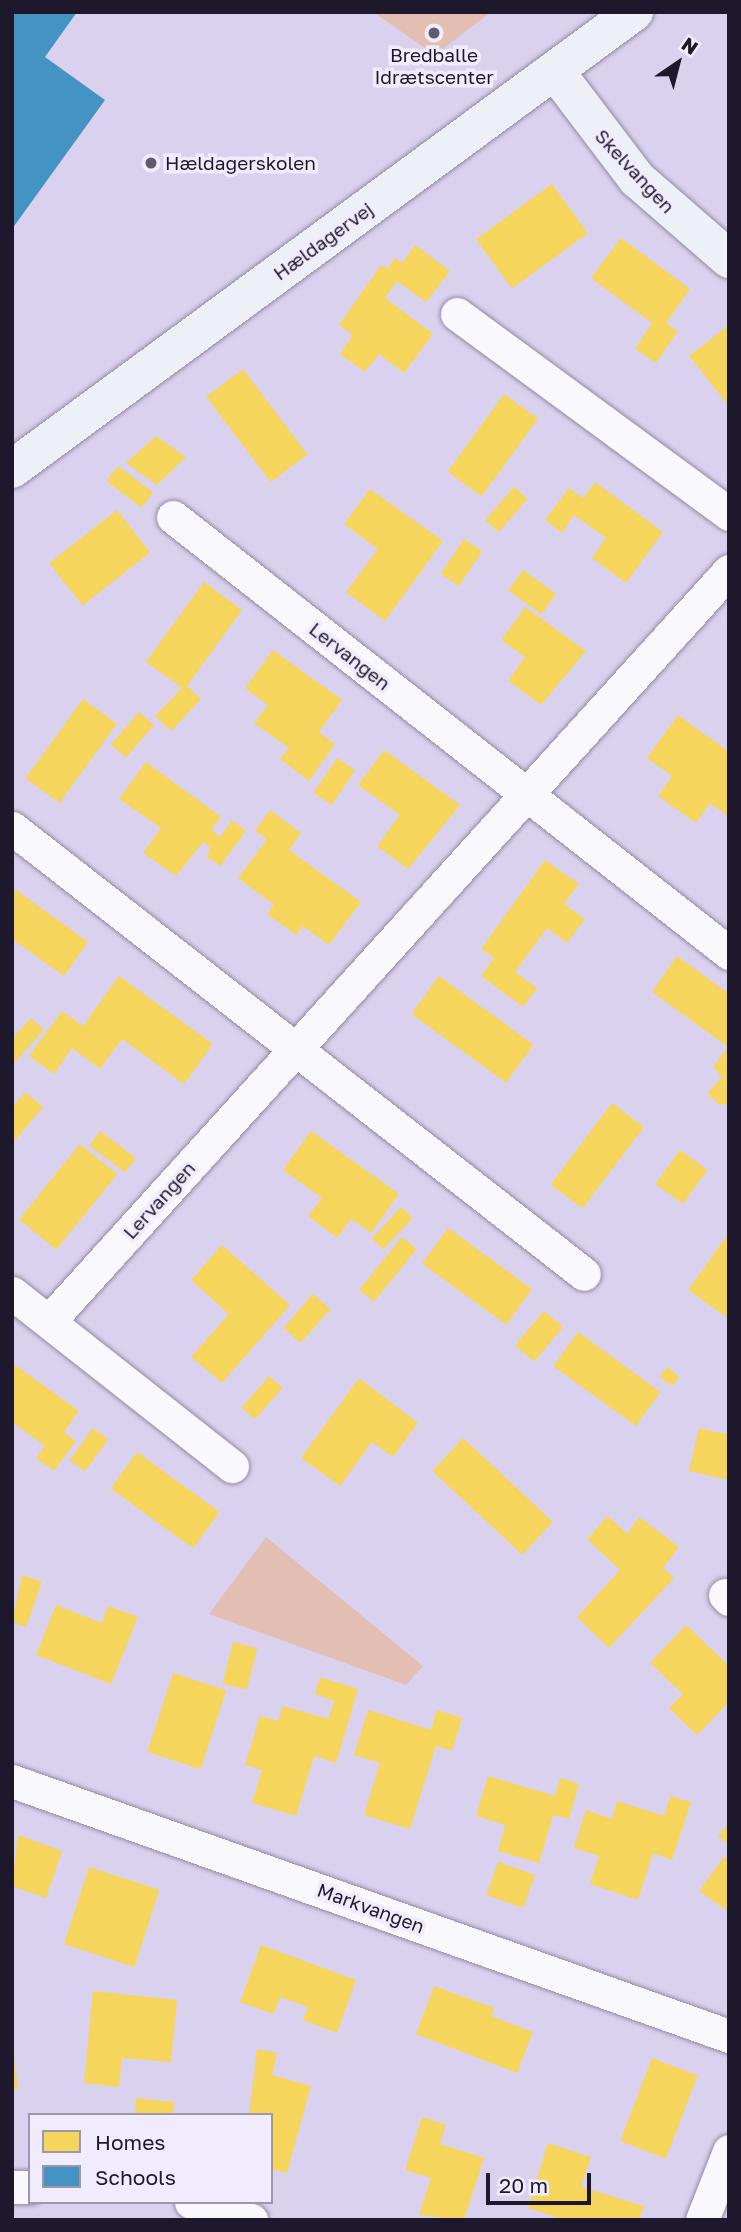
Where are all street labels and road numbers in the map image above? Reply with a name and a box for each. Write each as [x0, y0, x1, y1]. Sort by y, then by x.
street label: Skelvangen [590, 124, 680, 218]
street label: Hældagervej [269, 197, 377, 285]
street label: Lervangen [305, 617, 395, 695]
street label: Lervangen [118, 1157, 200, 1243]
street label: Markvangen [314, 1878, 428, 1938]

